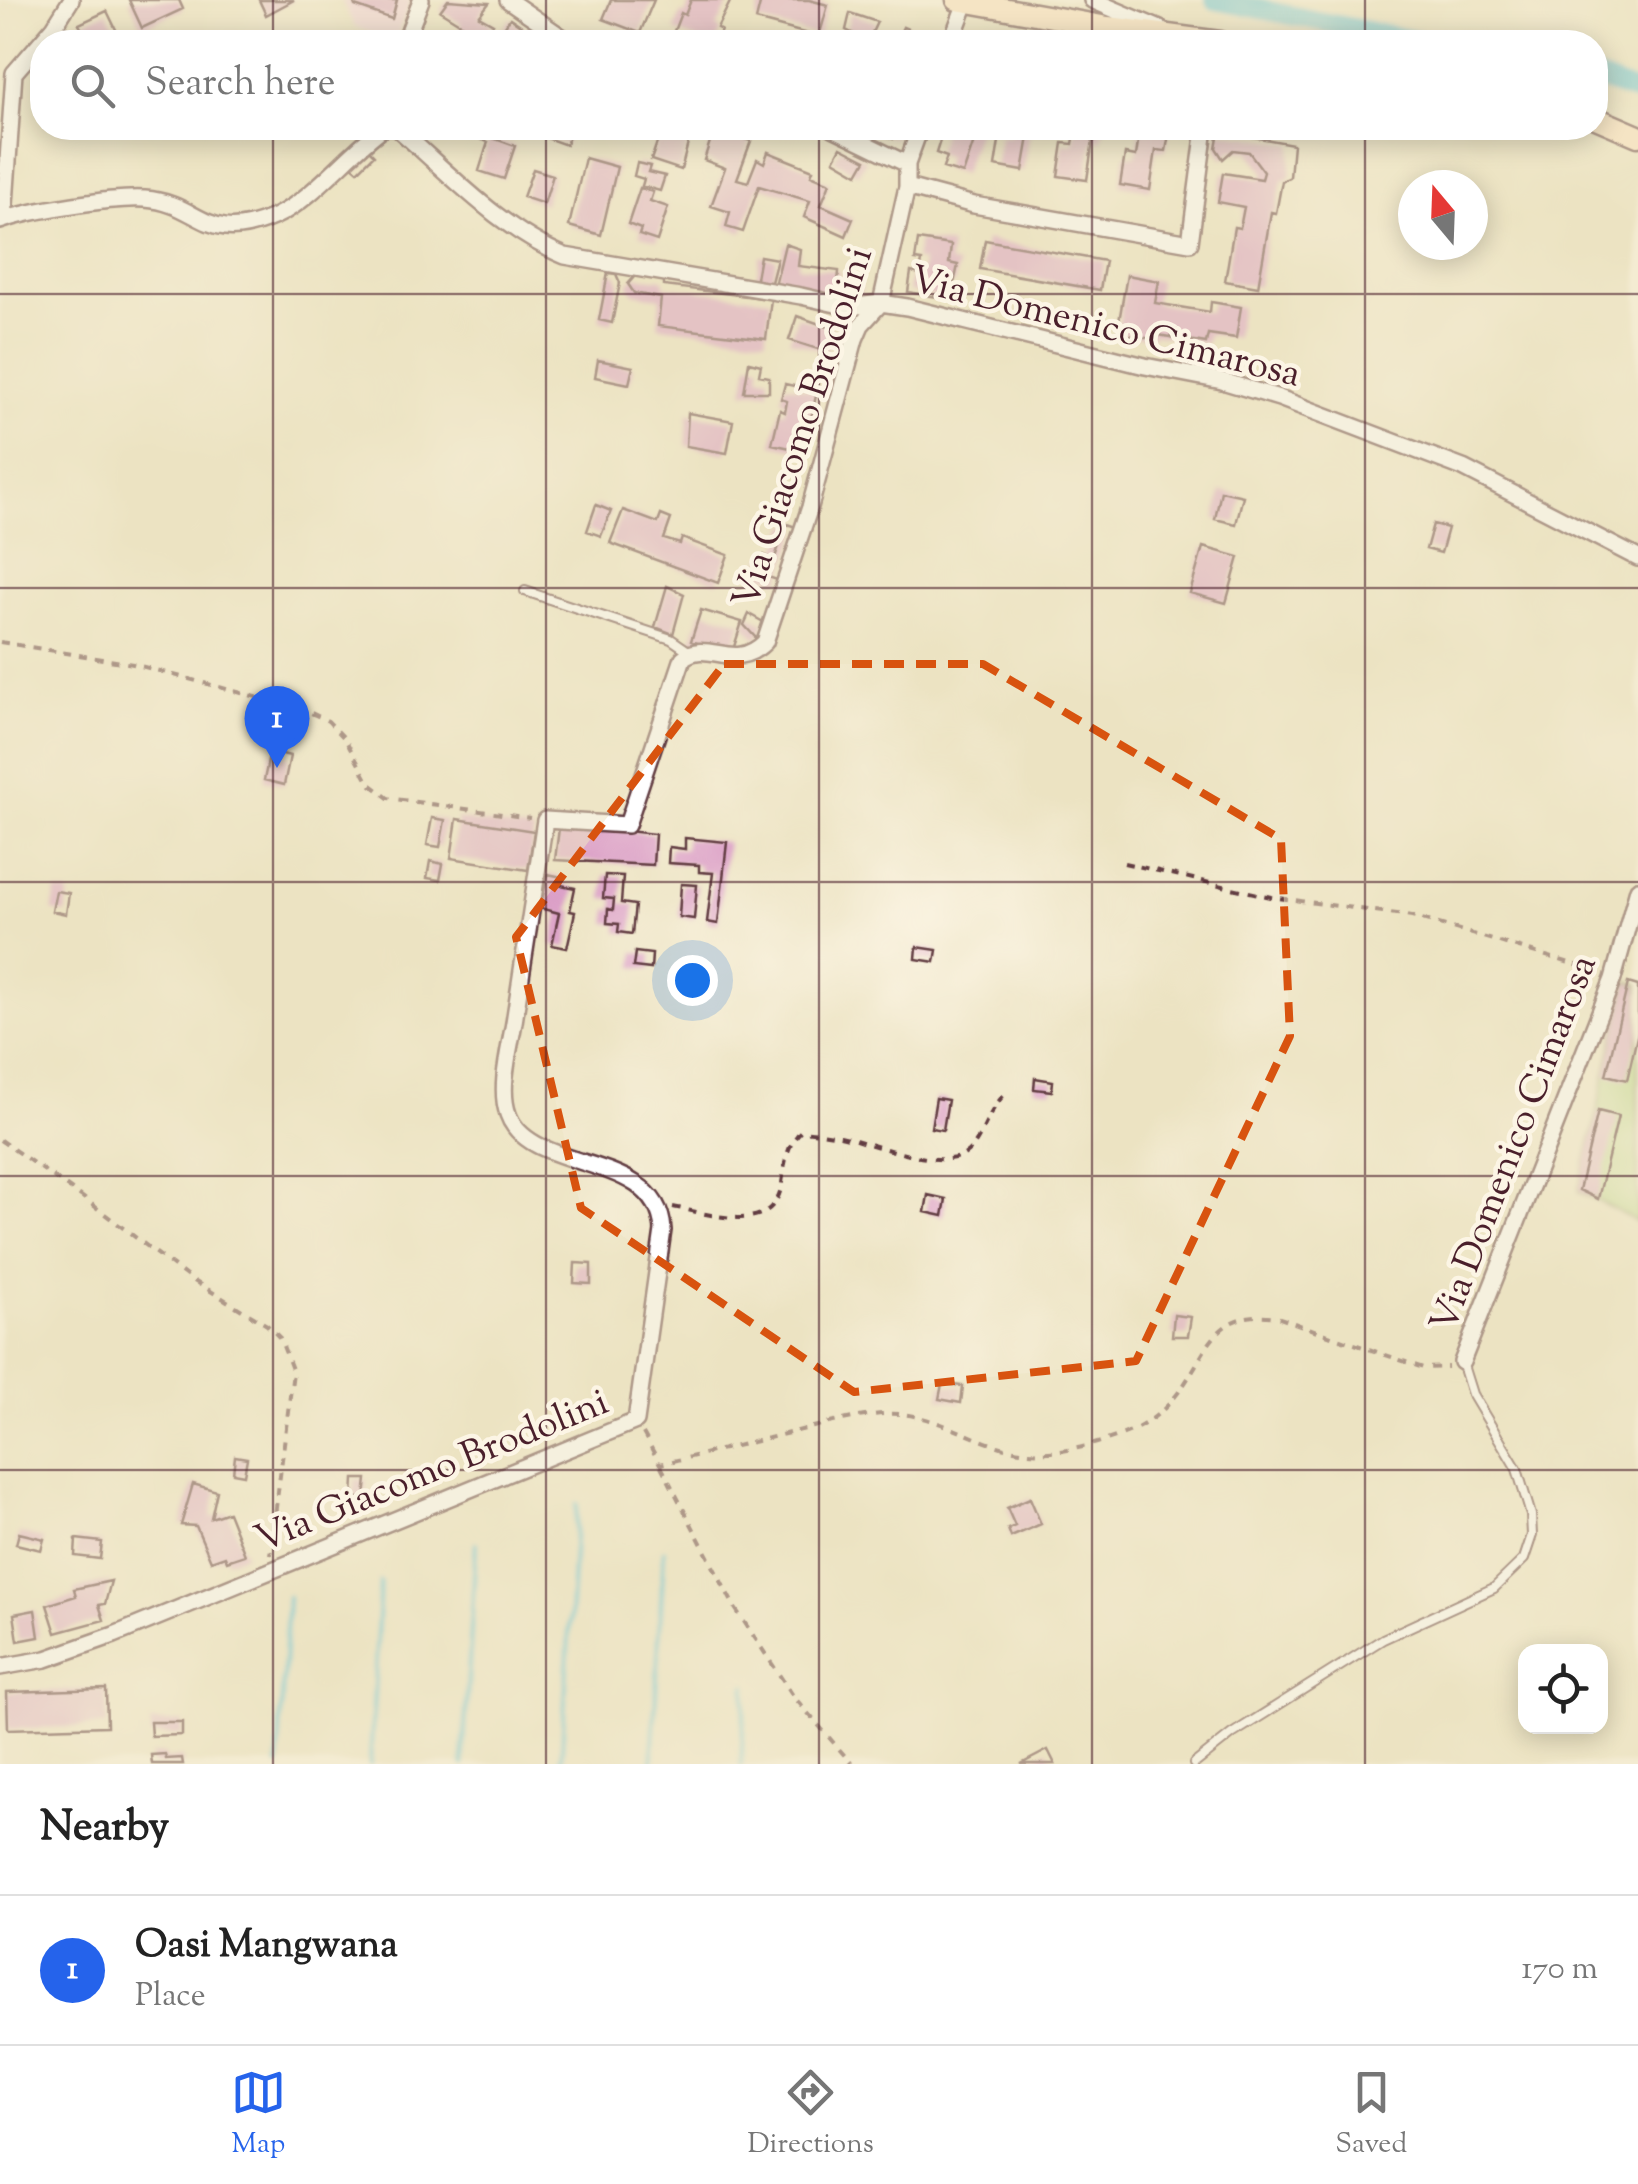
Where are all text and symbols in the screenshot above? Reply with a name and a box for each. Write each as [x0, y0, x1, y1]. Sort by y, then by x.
search box [30, 30, 1608, 140]
icon: search [65, 58, 120, 113]
text: Search here [145, 58, 336, 112]
north arrow [1398, 170, 1488, 260]
street label: Via Giacomo Brodolini [721, 241, 889, 616]
street label: Via Domenico Cimarosa [904, 254, 1306, 404]
pin: 1 [244, 686, 310, 768]
street label: Via Domenico Cimarosa [1419, 948, 1613, 1341]
your location [667, 955, 718, 1006]
street label: Via Giacomo Brodolini [248, 1377, 617, 1568]
map controls [1518, 1644, 1608, 1734]
button: locate [1518, 1644, 1608, 1734]
text: Nearby [40, 1799, 169, 1859]
text: Oasi Mangwana [135, 1920, 398, 1974]
text: 1 [67, 1947, 78, 1993]
text: 170 m [1521, 1947, 1598, 1993]
text: Place [135, 1974, 206, 2020]
tab: Map [231, 2065, 286, 2165]
tab: Directions [747, 2065, 874, 2165]
tab: Saved [1335, 2065, 1407, 2165]

